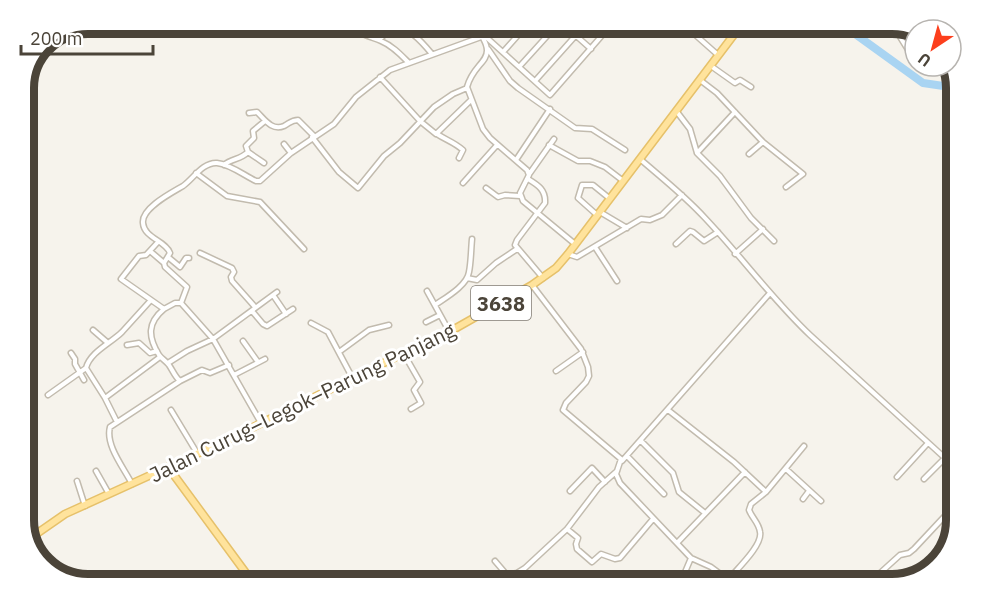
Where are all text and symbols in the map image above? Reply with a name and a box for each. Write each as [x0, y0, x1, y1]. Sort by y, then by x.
scale bar [21, 18, 153, 56]
north arrow [903, 18, 963, 78]
text: 200 m [30, 27, 82, 50]
text: U [914, 49, 935, 71]
road number: 3638 [471, 286, 531, 320]
street label: Jalan Curug–Legok–Parung Panjang [144, 315, 460, 489]

